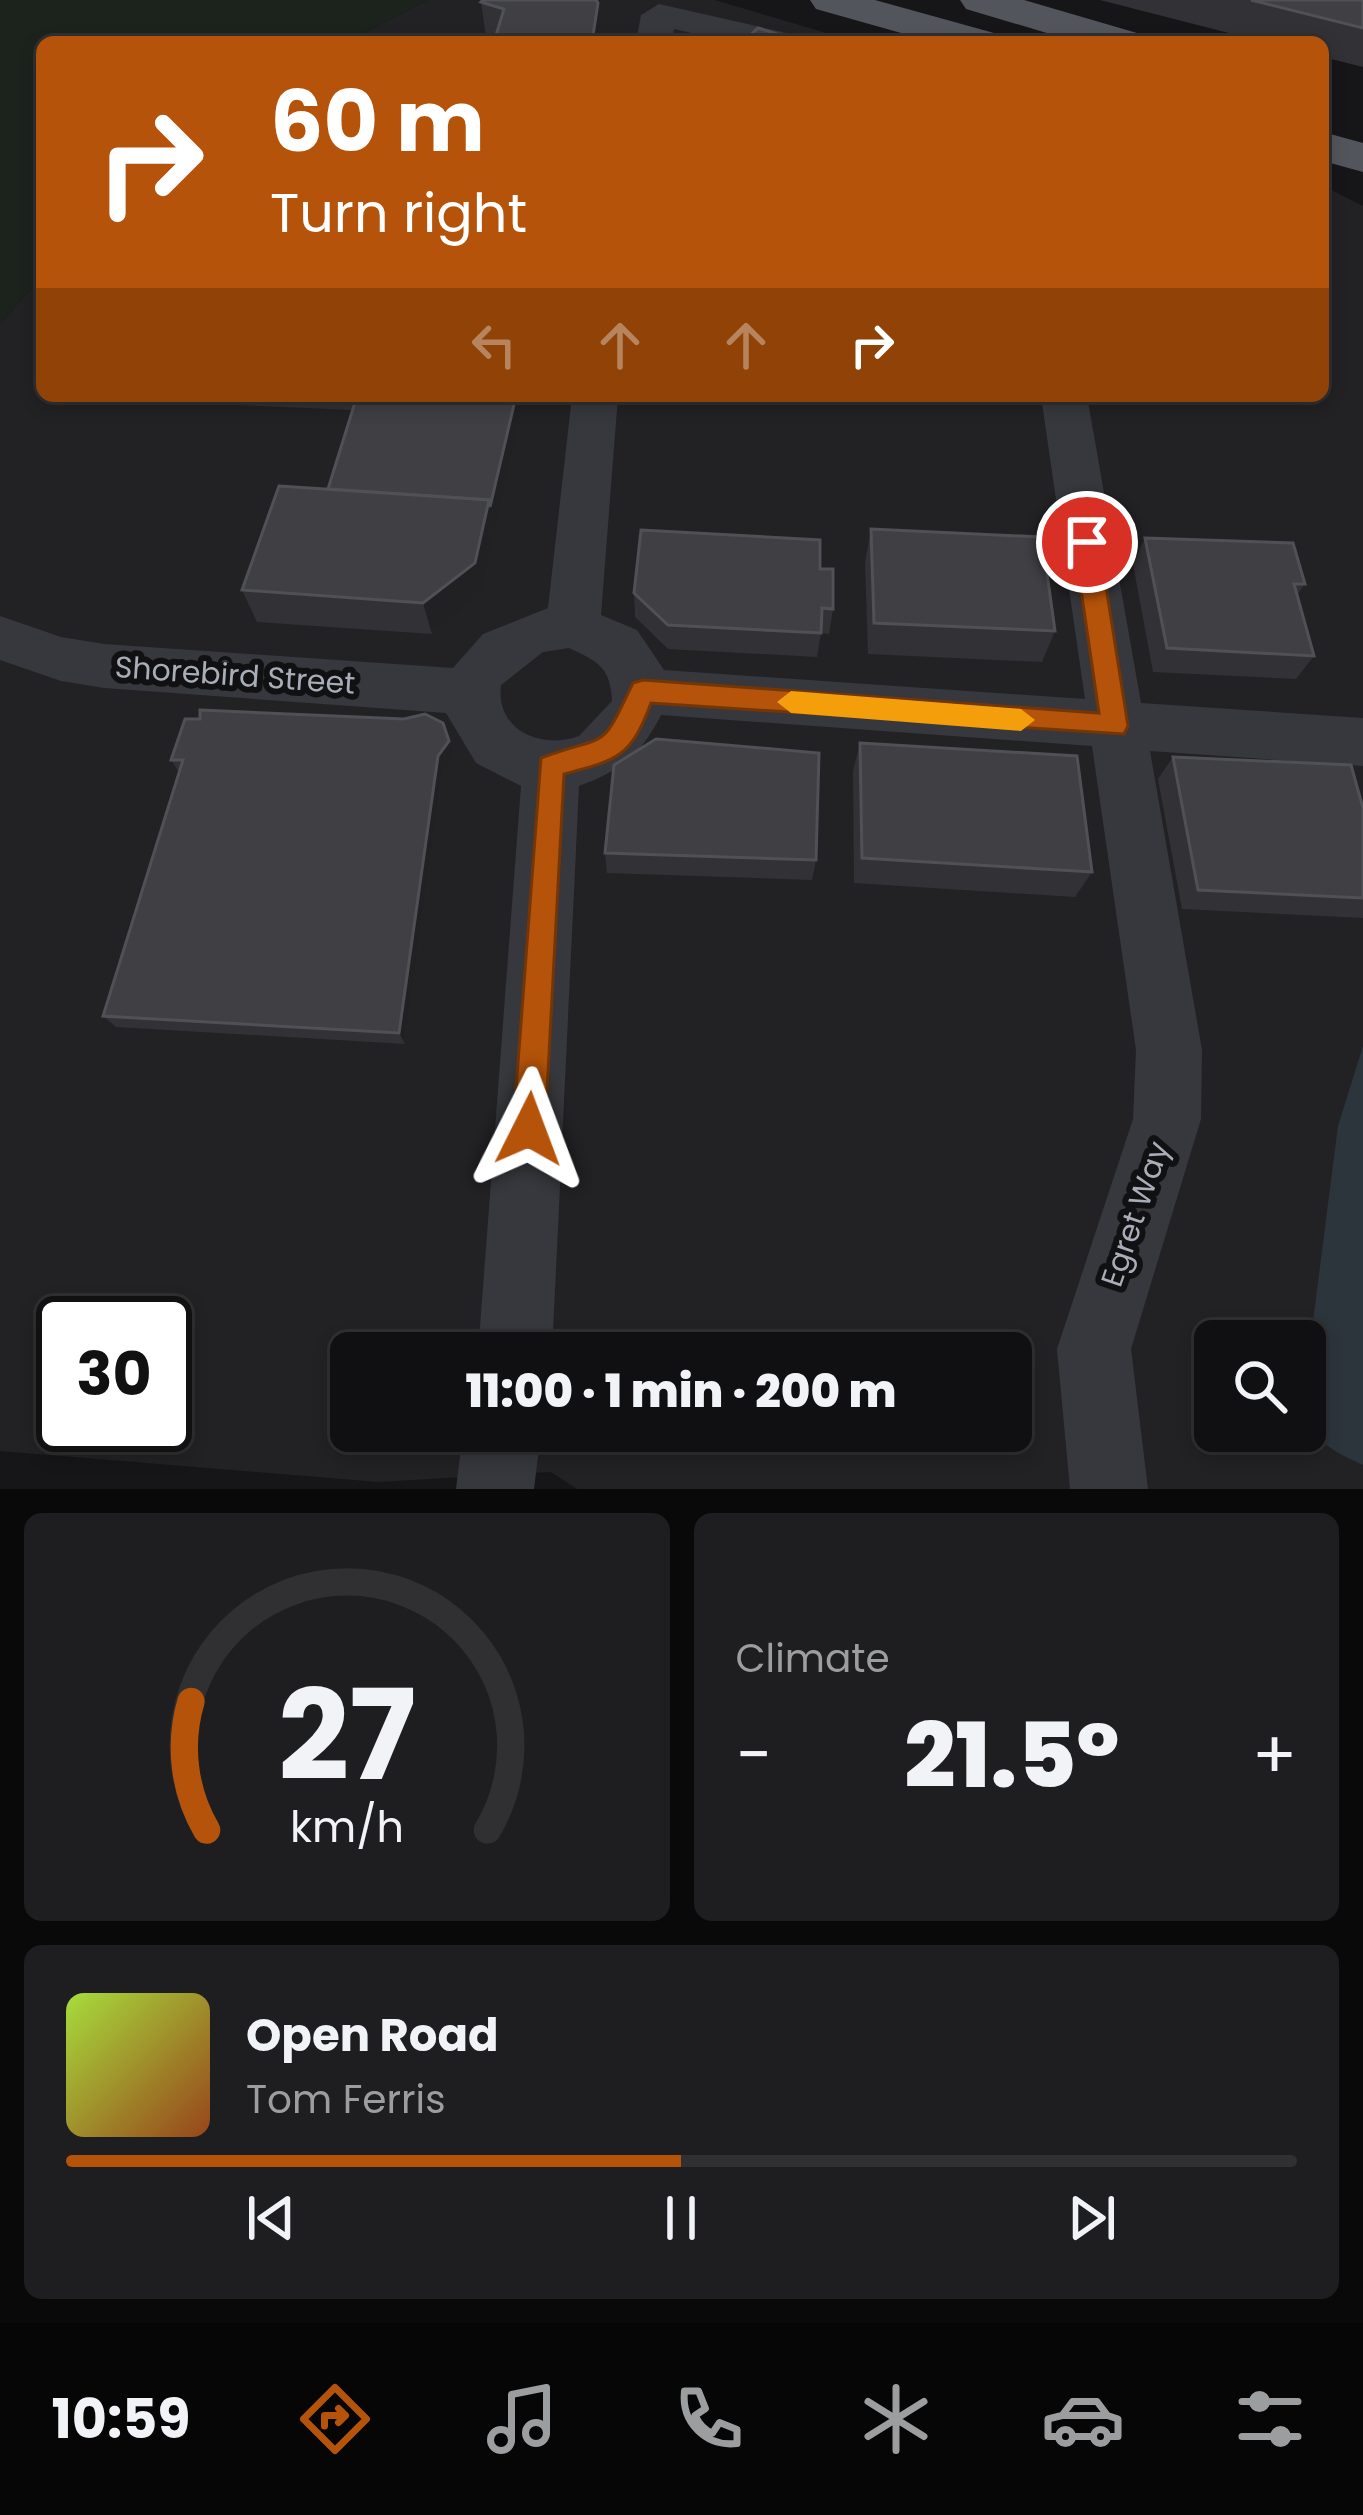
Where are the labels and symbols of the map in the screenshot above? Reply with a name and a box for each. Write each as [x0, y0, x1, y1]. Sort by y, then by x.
pin [1036, 491, 1138, 593]
street label: Shorebird Street [113, 645, 357, 705]
position arrow [466, 1066, 592, 1192]
street label: Egret Way [1090, 1136, 1180, 1292]
speed limit sign: 30 [36, 1296, 192, 1452]

